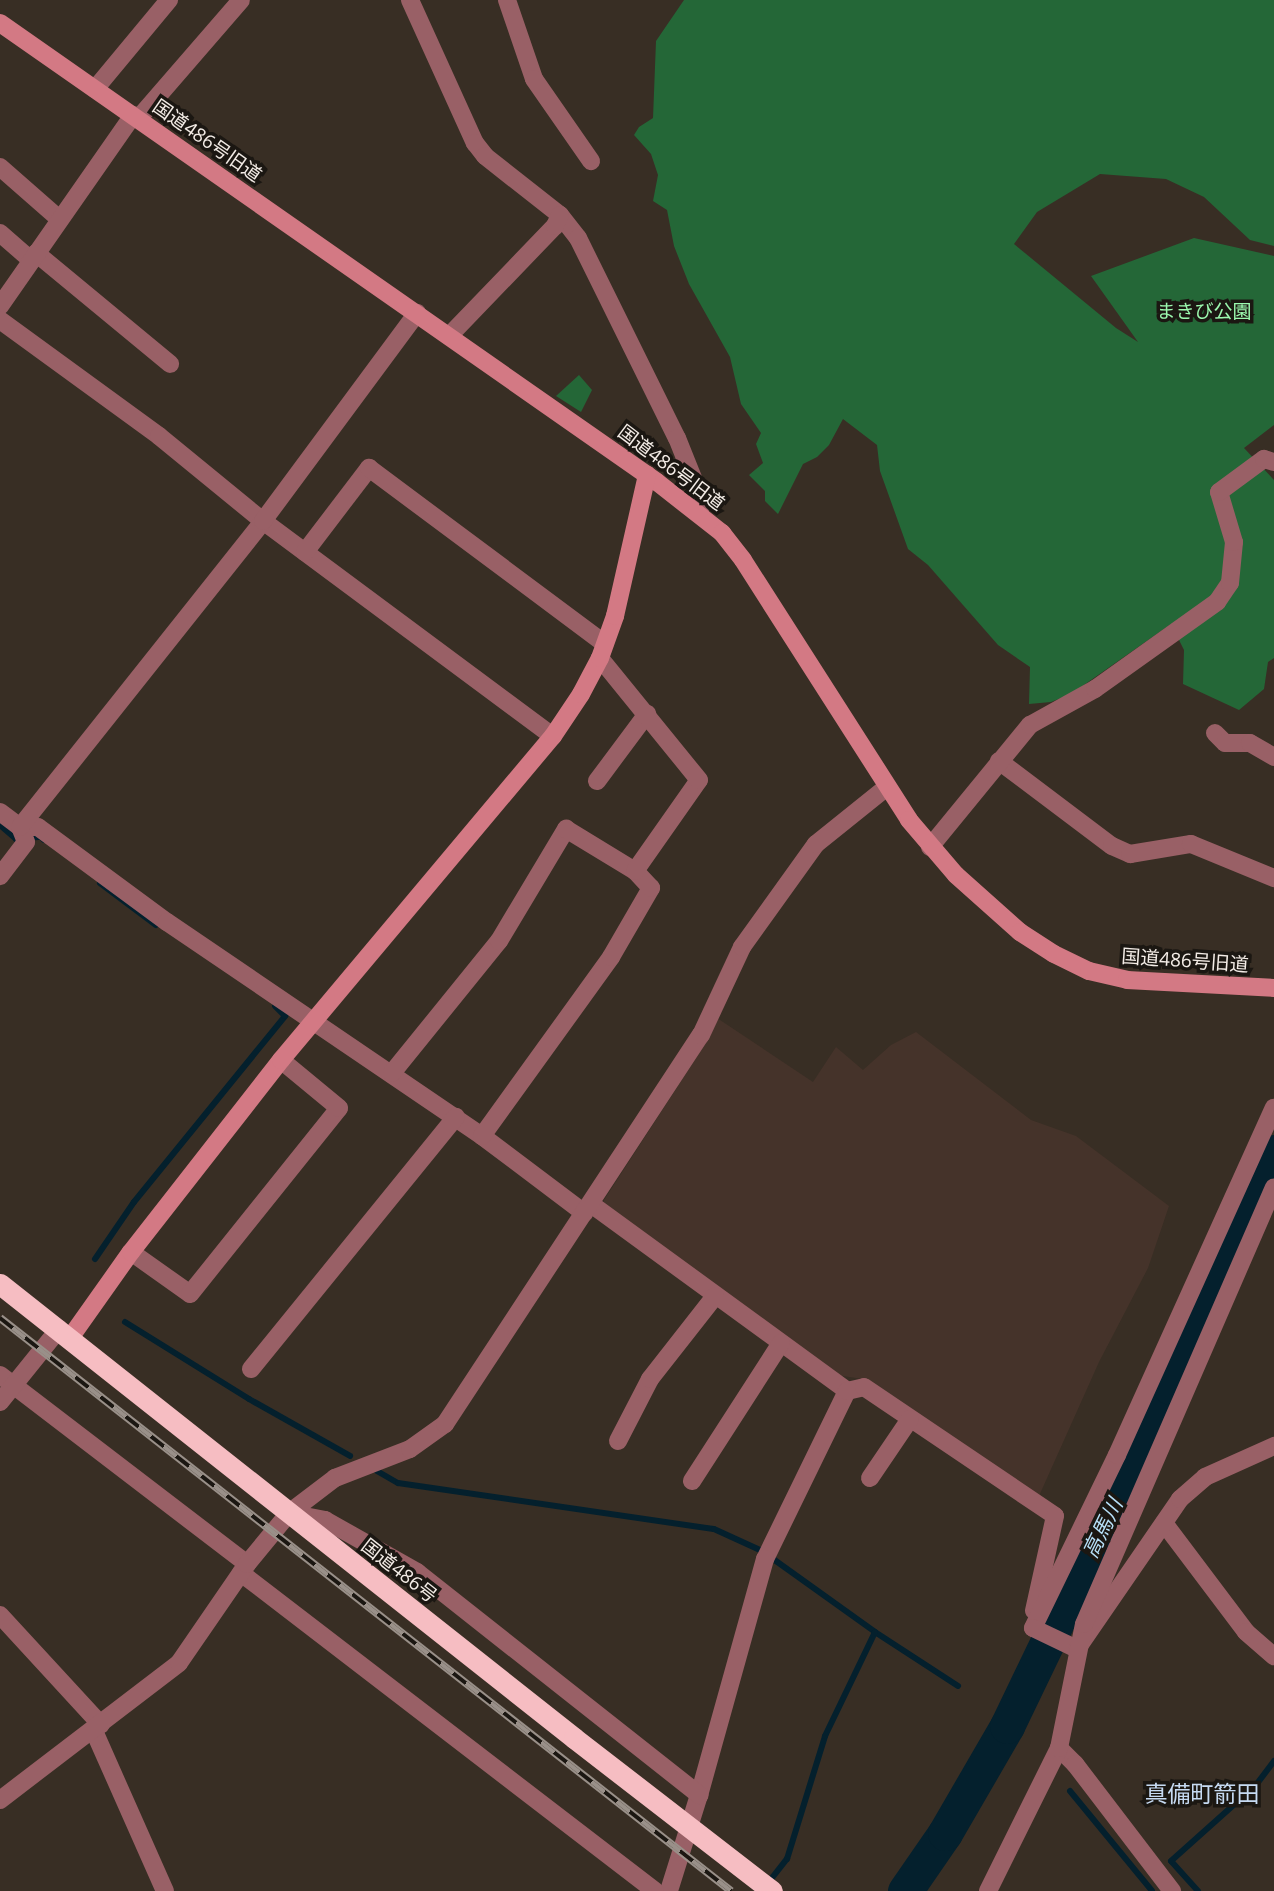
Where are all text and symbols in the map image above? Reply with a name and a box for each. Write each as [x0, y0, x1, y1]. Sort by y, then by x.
street label: 国道486号旧道 [148, 95, 266, 187]
park label: まきび公園 [1157, 301, 1251, 323]
street label: 国道486号旧道 [613, 421, 729, 515]
street label: 国道486号旧道 [1121, 945, 1249, 977]
water label: 高馬川 [1077, 1494, 1127, 1562]
street label: 国道486号 [357, 1534, 441, 1608]
district label: 真備町箭田 [1145, 1779, 1259, 1807]

